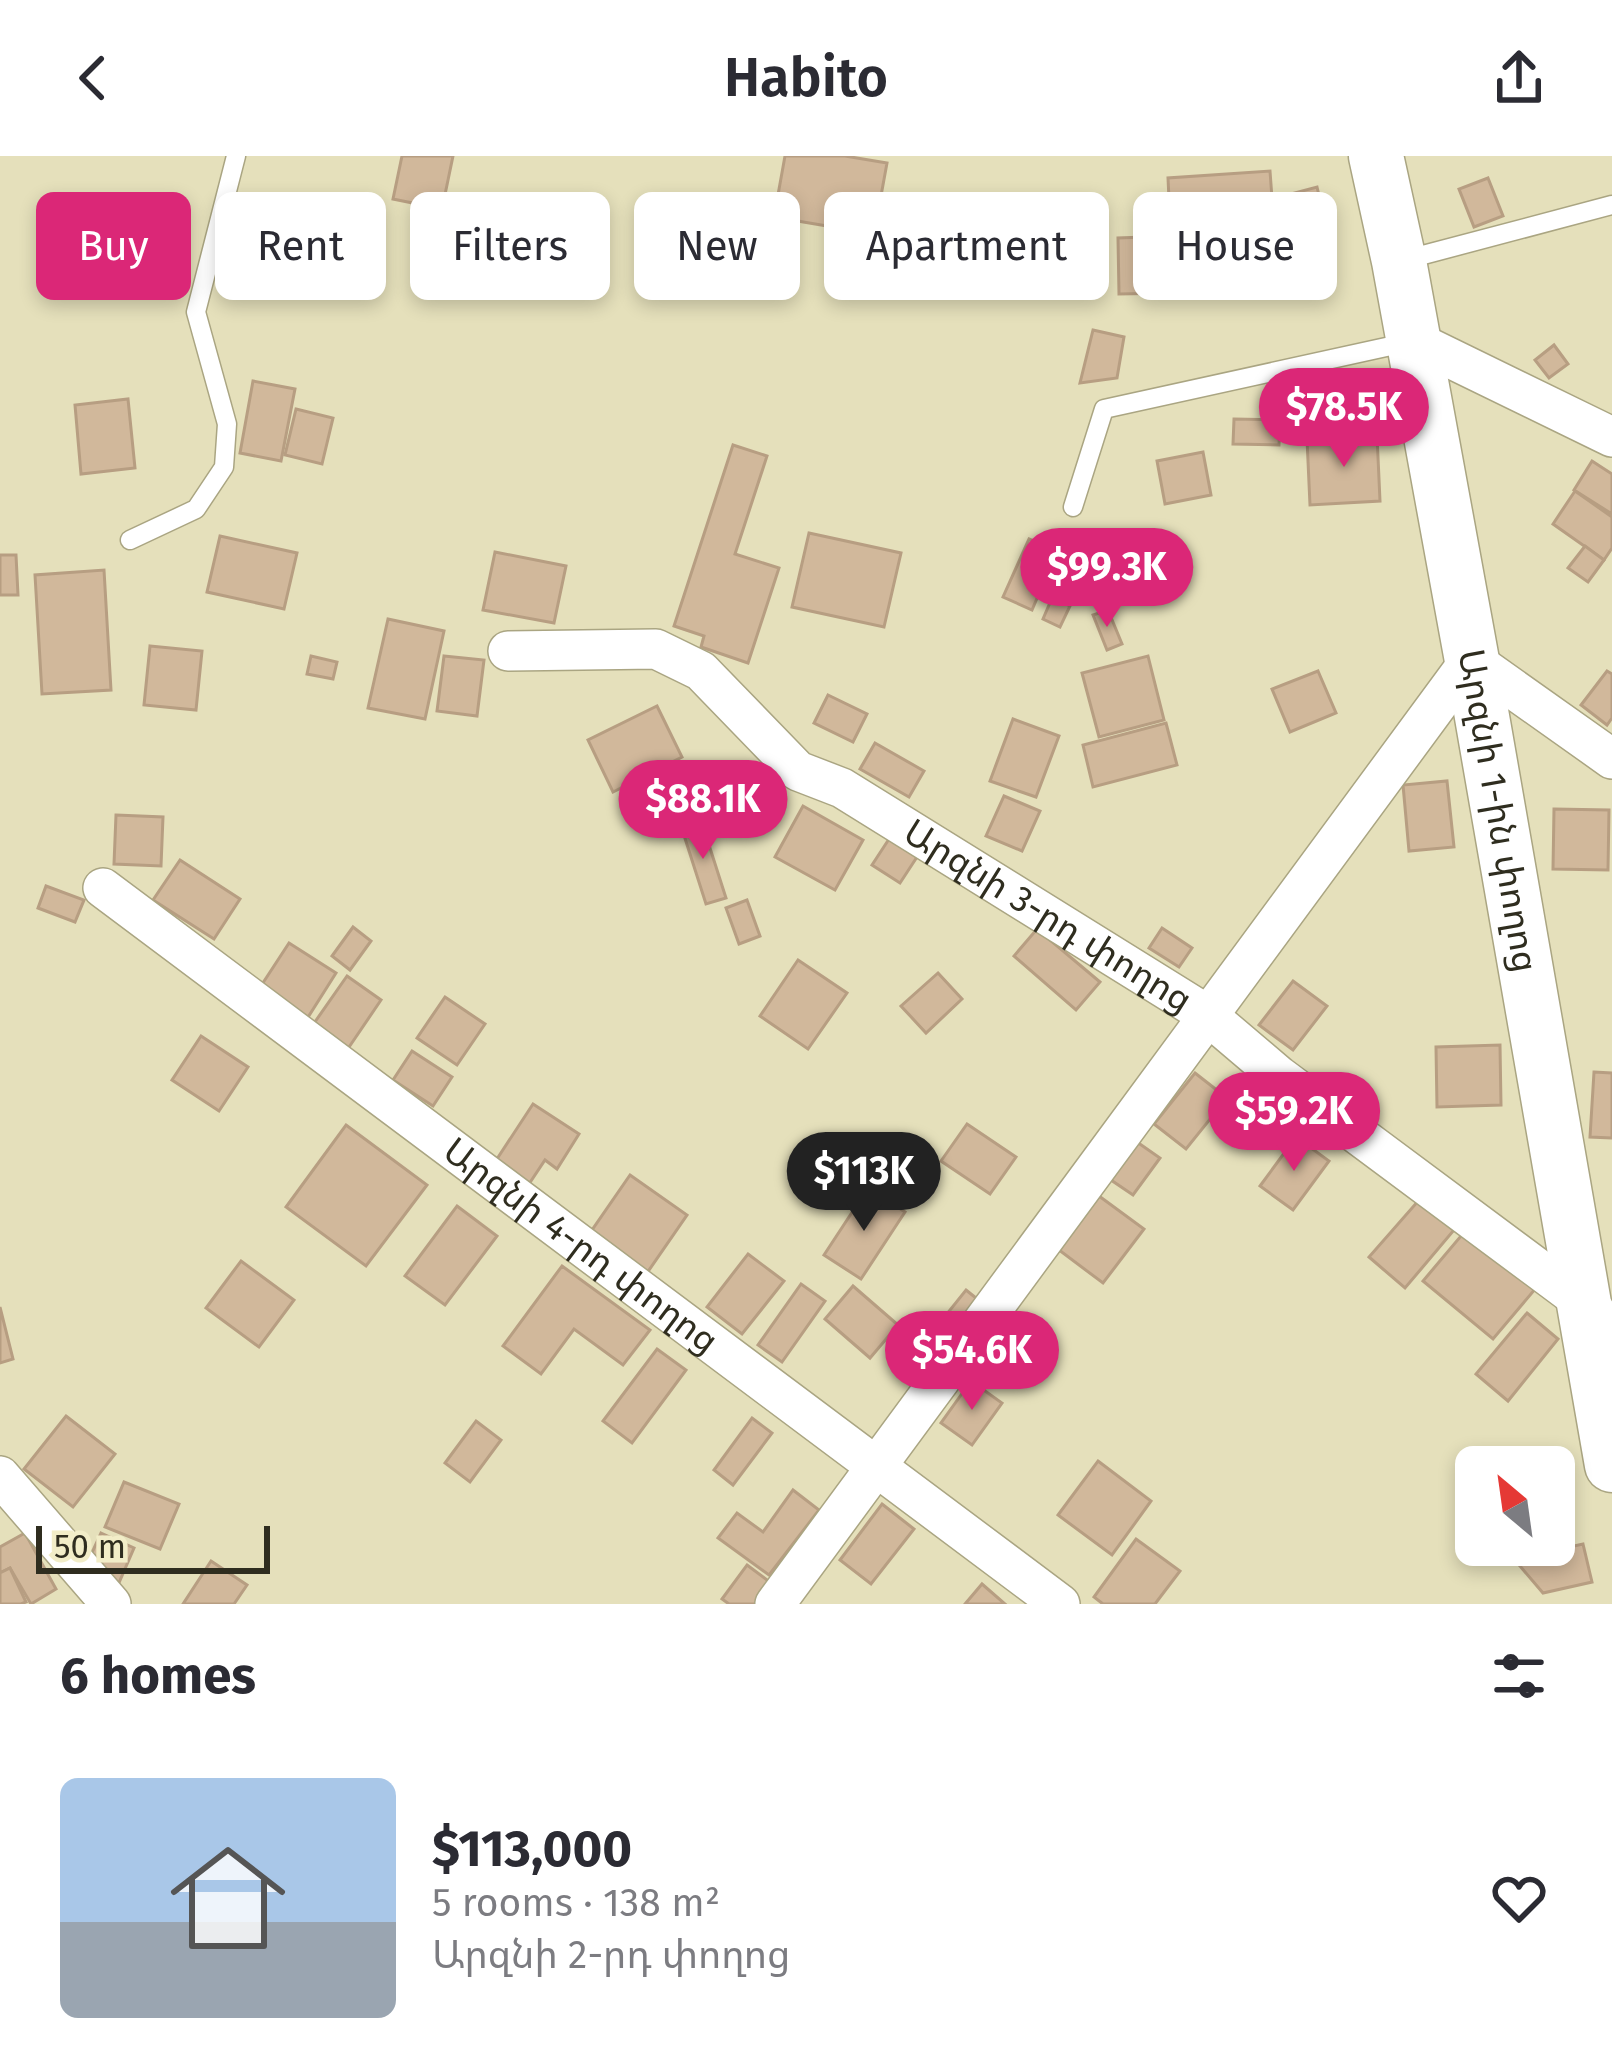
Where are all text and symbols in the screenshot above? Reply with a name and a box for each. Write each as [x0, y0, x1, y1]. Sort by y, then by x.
icon: back [60, 45, 126, 111]
icon: share [1486, 45, 1552, 111]
text: Habito [724, 46, 888, 110]
chip: Buy [36, 192, 191, 300]
chip: Rent [215, 192, 386, 300]
chip: Filters [410, 192, 610, 300]
chip: New [634, 192, 800, 300]
chip: Apartment [824, 192, 1109, 300]
chip: House [1133, 192, 1337, 300]
pin: $78.5K [1246, 368, 1442, 470]
text: $78.5K [1286, 384, 1402, 430]
pin: $99.3K [1009, 528, 1205, 630]
text: $99.3K [1047, 544, 1167, 590]
street label: Արզնի 1-ին փողոց [1448, 646, 1548, 976]
pin: $88.1K [605, 760, 801, 862]
text: $88.1K [646, 776, 760, 822]
street label: Արզնի 3-րդ փողոց [896, 810, 1200, 1022]
pin: $59.2K [1196, 1072, 1392, 1174]
text: $59.2K [1235, 1088, 1353, 1134]
street label: Արզնի 4-րդ փողոց [435, 1129, 727, 1363]
pin: $113K [780, 1132, 948, 1234]
text: $113K [814, 1148, 914, 1194]
pin: $54.6K [874, 1311, 1070, 1413]
text: $54.6K [912, 1327, 1032, 1373]
north arrow [1455, 1446, 1575, 1566]
map controls [1455, 1446, 1575, 1566]
scale bar [36, 1520, 270, 1573]
text: 50 m [54, 1527, 126, 1567]
icon: filters [1486, 1643, 1552, 1709]
text: 6 homes [60, 1645, 256, 1707]
text: $113,000 [432, 1818, 632, 1880]
icon: home [156, 1826, 300, 1970]
icon: heart [1486, 1865, 1552, 1931]
text: 5 rooms · 138 m² [432, 1880, 720, 1926]
text: Արզնի 2-րդ փողոց [432, 1932, 790, 1978]

